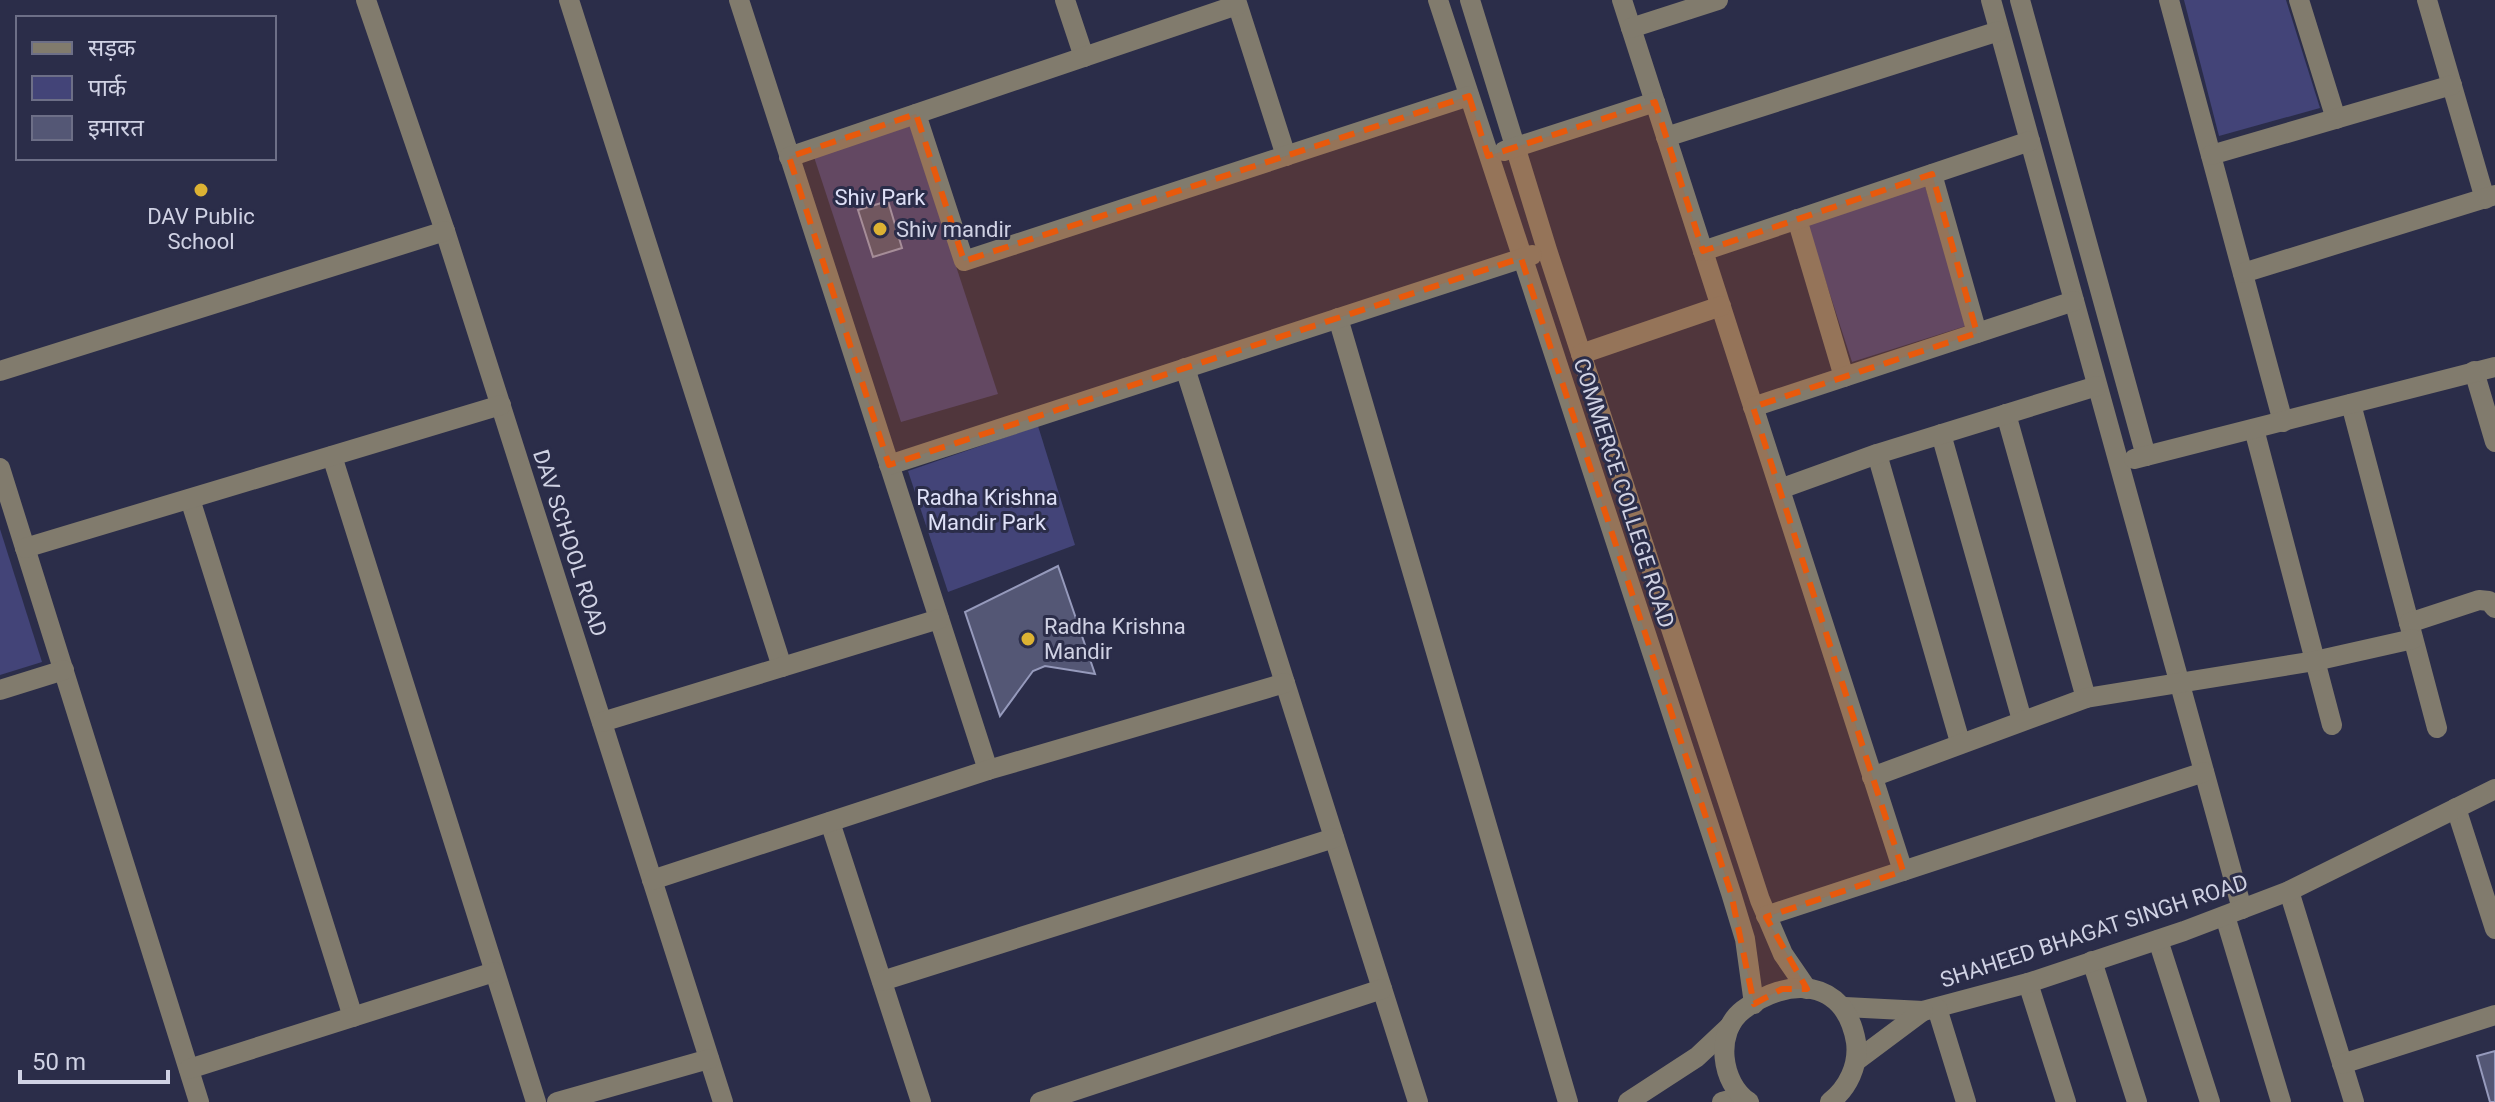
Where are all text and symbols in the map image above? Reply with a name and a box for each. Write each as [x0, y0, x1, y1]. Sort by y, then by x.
legend [16, 16, 276, 160]
text: सड़क [88, 34, 136, 62]
text: पार्क [88, 74, 127, 102]
text: इमारत [88, 114, 145, 142]
marker: DAV Public School [192, 181, 210, 199]
park label: Shiv Park [835, 185, 926, 210]
place label: DAV Public School [147, 204, 255, 254]
place label: Shiv mandir [896, 217, 1012, 242]
marker: Shiv mandir [871, 220, 889, 238]
street label: COMMERCE COLLEGE ROAD [1569, 355, 1679, 631]
street label: DAV SCHOOL ROAD [528, 446, 612, 640]
park label: Radha Krishna Mandir Park [916, 485, 1058, 535]
place label: Radha Krishna Mandir [1044, 614, 1186, 664]
marker: Radha Krishna Mandir [1019, 630, 1037, 648]
street label: SHAHEED BHAGAT SINGH ROAD [1937, 869, 2251, 993]
scale bar [20, 1034, 168, 1084]
text: 50 m [32, 1048, 86, 1076]

